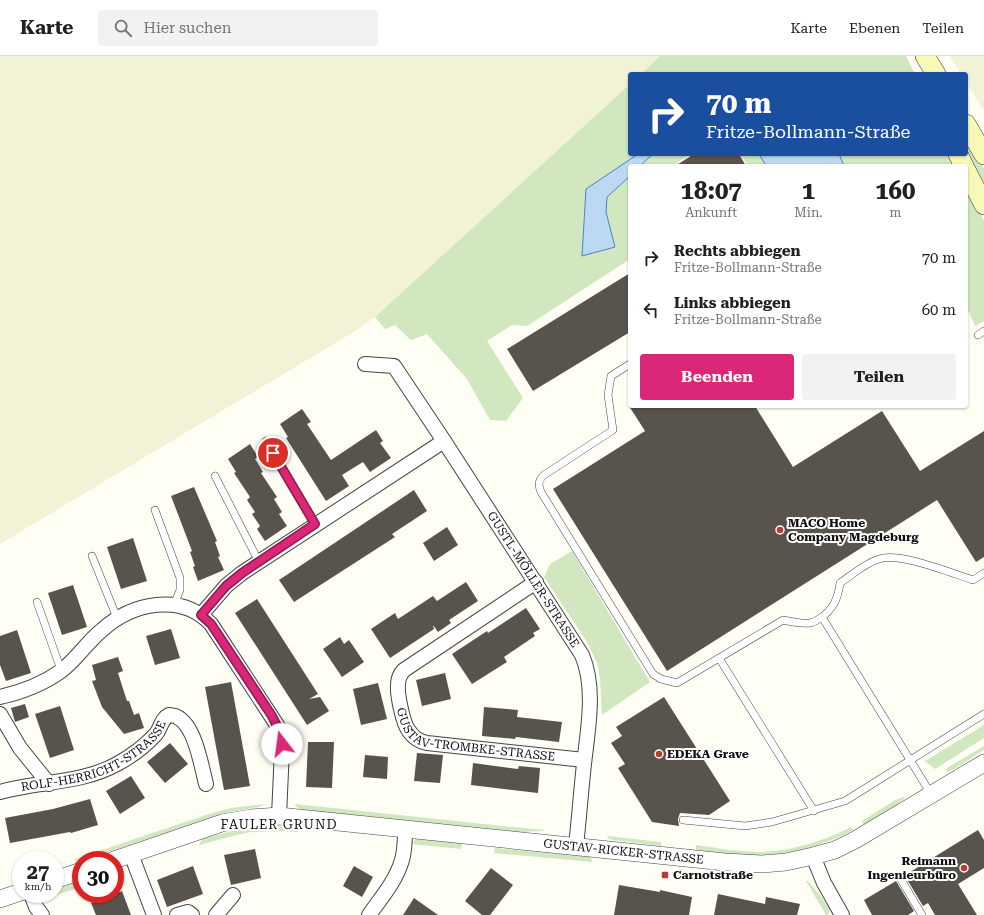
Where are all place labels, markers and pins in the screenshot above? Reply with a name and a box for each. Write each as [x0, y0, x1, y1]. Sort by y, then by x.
pin [256, 436, 290, 470]
place label: MACO Home Company Magdeburg [788, 516, 919, 544]
marker: MACO Home Company Magdeburg [775, 525, 785, 535]
place label: EDEKA Grave [667, 747, 749, 761]
marker: EDEKA Grave [654, 749, 664, 759]
place label: Reimann Ingenieurbüro [867, 854, 956, 882]
marker: Reimann Ingenieurbüro [959, 863, 969, 873]
place label: Carnotstraße [673, 868, 753, 882]
marker: Carnotstraße [660, 870, 670, 880]

